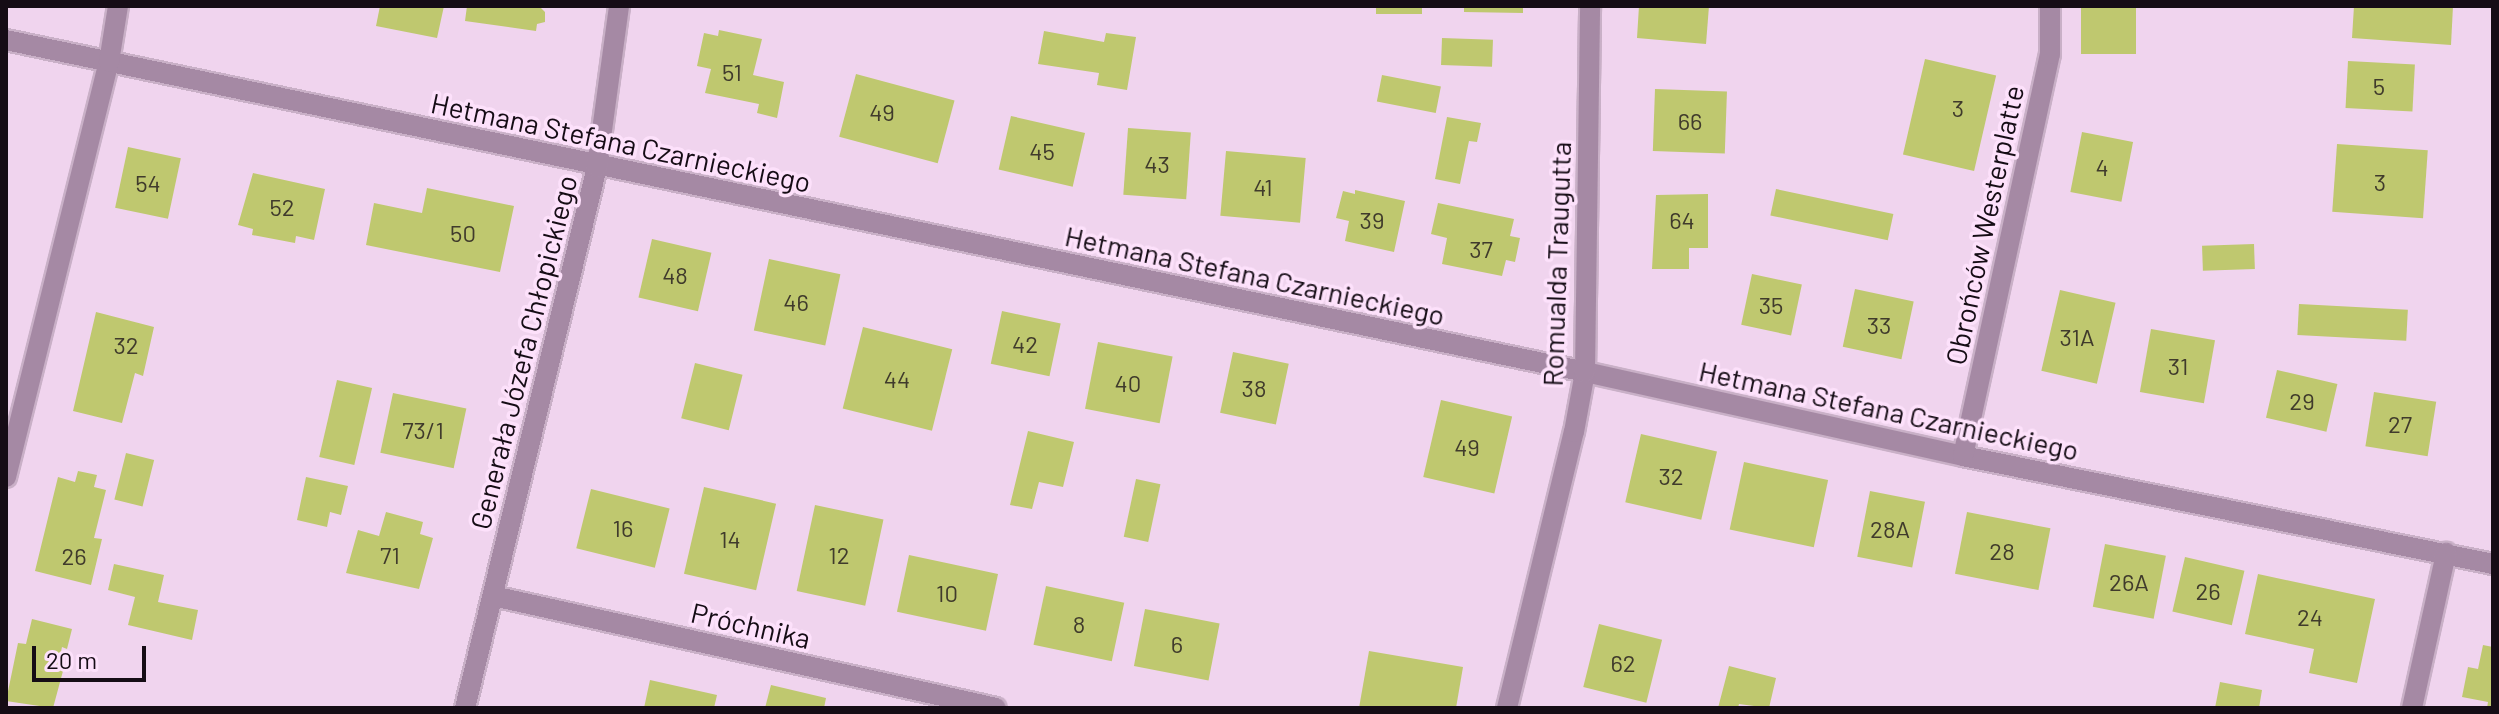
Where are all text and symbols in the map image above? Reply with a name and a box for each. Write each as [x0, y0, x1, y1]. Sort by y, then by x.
house number: 51 [722, 58, 742, 86]
house number: 5 [2373, 72, 2385, 100]
street label: Obrońców Westerplatte [1938, 82, 2030, 368]
street label: Hetmana Stefana Czarnieckiego [428, 85, 814, 199]
house number: 3 [1952, 94, 1964, 122]
house number: 49 [869, 98, 895, 126]
house number: 66 [1678, 107, 1702, 135]
house number: 45 [1029, 137, 1055, 165]
street label: Romualda Traugutta [1535, 141, 1577, 387]
house number: 43 [1144, 150, 1170, 178]
house number: 4 [2095, 153, 2109, 181]
house number: 3 [2374, 168, 2386, 196]
house number: 54 [135, 169, 161, 197]
street label: Generała Józefa Chłopickiego [463, 171, 583, 533]
house number: 41 [1253, 173, 1273, 201]
house number: 52 [269, 193, 295, 221]
house number: 39 [1360, 206, 1384, 234]
house number: 64 [1669, 206, 1695, 234]
street label: Hetmana Stefana Czarnieckiego [1062, 218, 1448, 332]
house number: 50 [450, 219, 476, 247]
house number: 37 [1469, 235, 1493, 263]
house number: 48 [662, 261, 688, 289]
house number: 46 [783, 288, 809, 316]
house number: 35 [1759, 291, 1783, 319]
house number: 33 [1867, 311, 1891, 339]
house number: 31A [2059, 323, 2095, 351]
house number: 42 [1012, 330, 1038, 358]
house number: 32 [113, 331, 139, 359]
house number: 31 [2168, 352, 2188, 380]
street label: Hetmana Stefana Czarnieckiego [1696, 353, 2082, 467]
house number: 44 [884, 365, 910, 393]
house number: 40 [1115, 369, 1141, 397]
house number: 38 [1242, 374, 1266, 402]
house number: 29 [2289, 387, 2315, 415]
house number: 27 [2388, 410, 2412, 438]
house number: 73/1 [402, 416, 444, 444]
house number: 49 [1454, 433, 1480, 461]
house number: 32 [1658, 462, 1684, 490]
house number: 16 [613, 514, 633, 542]
house number: 28A [1870, 515, 1910, 543]
house number: 14 [719, 525, 741, 553]
house number: 28 [1989, 537, 2015, 565]
house number: 71 [380, 541, 400, 569]
house number: 12 [828, 541, 850, 569]
house number: 26 [61, 542, 87, 570]
house number: 26A [2109, 568, 2149, 596]
house number: 26 [2195, 577, 2221, 605]
house number: 10 [936, 579, 958, 607]
street label: Próchnika [688, 595, 814, 655]
house number: 24 [2297, 603, 2323, 631]
house number: 8 [1073, 610, 1085, 638]
scale bar [36, 630, 150, 680]
house number: 6 [1171, 630, 1183, 658]
text: 20 m [46, 645, 97, 674]
house number: 62 [1610, 649, 1636, 677]

